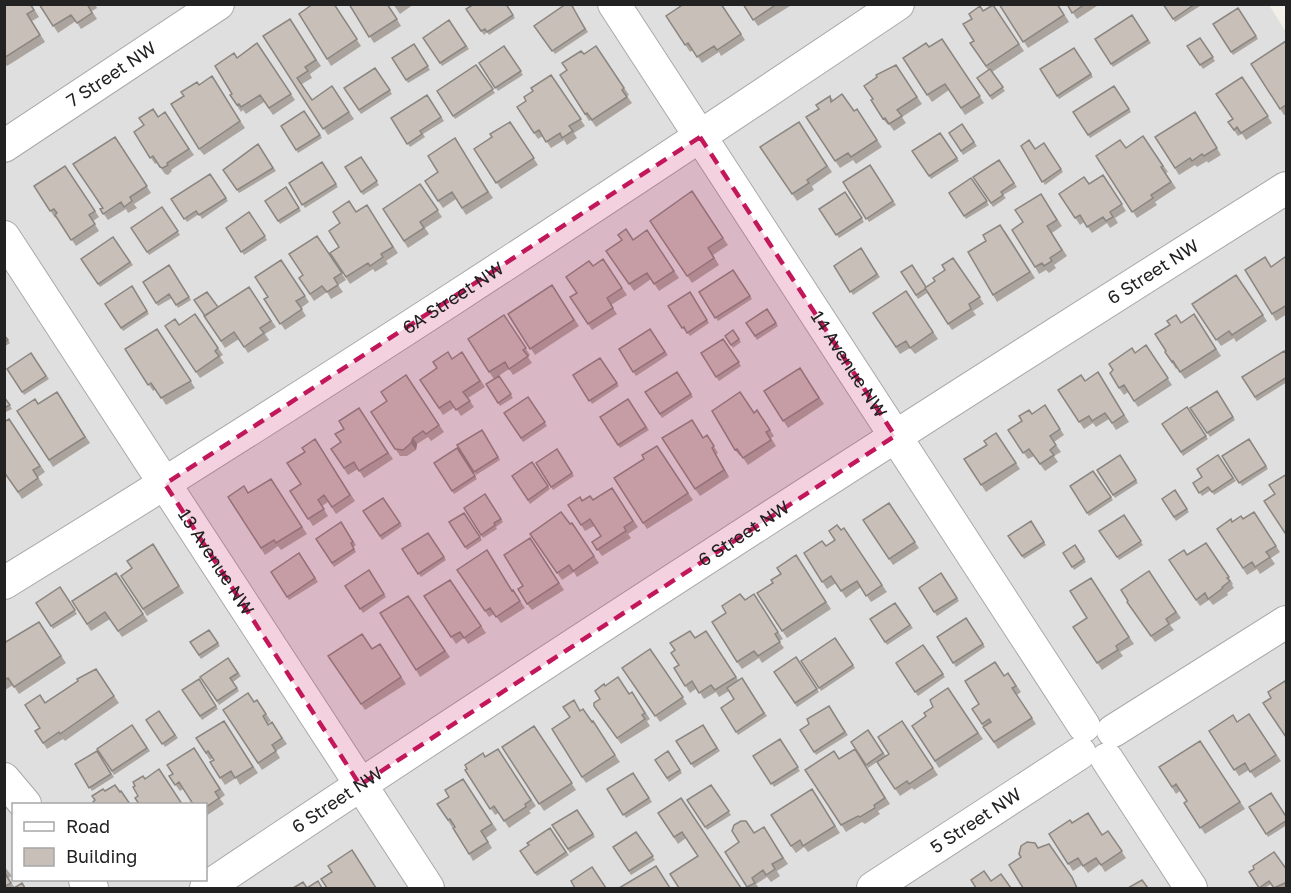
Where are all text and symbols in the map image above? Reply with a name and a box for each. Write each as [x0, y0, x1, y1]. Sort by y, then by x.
street label: 7 Street NW [62, 36, 160, 111]
street label: 6 Street NW [1103, 234, 1203, 308]
street label: 6A Street NW [398, 257, 508, 338]
street label: 14 Avenue NW [807, 306, 892, 421]
street label: 6 Street NW [694, 496, 793, 571]
street label: 13 Avenue NW [174, 504, 259, 619]
street label: 6 Street NW [287, 761, 386, 837]
street label: 5 Street NW [926, 782, 1025, 858]
legend [12, 803, 207, 881]
text: Road [66, 815, 110, 837]
text: Building [66, 845, 137, 867]

